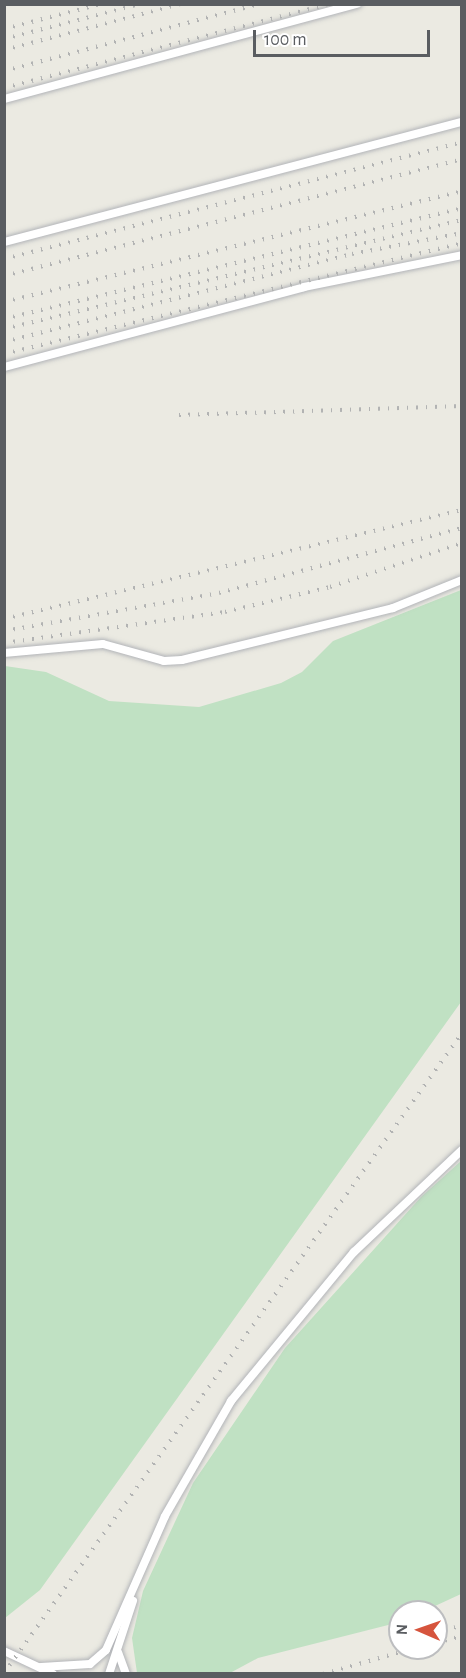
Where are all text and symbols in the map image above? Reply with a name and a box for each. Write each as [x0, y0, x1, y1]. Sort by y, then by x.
scale bar [256, 18, 433, 56]
text: 100 m [264, 31, 307, 49]
north arrow [388, 1600, 448, 1660]
text: N [394, 1624, 410, 1635]

